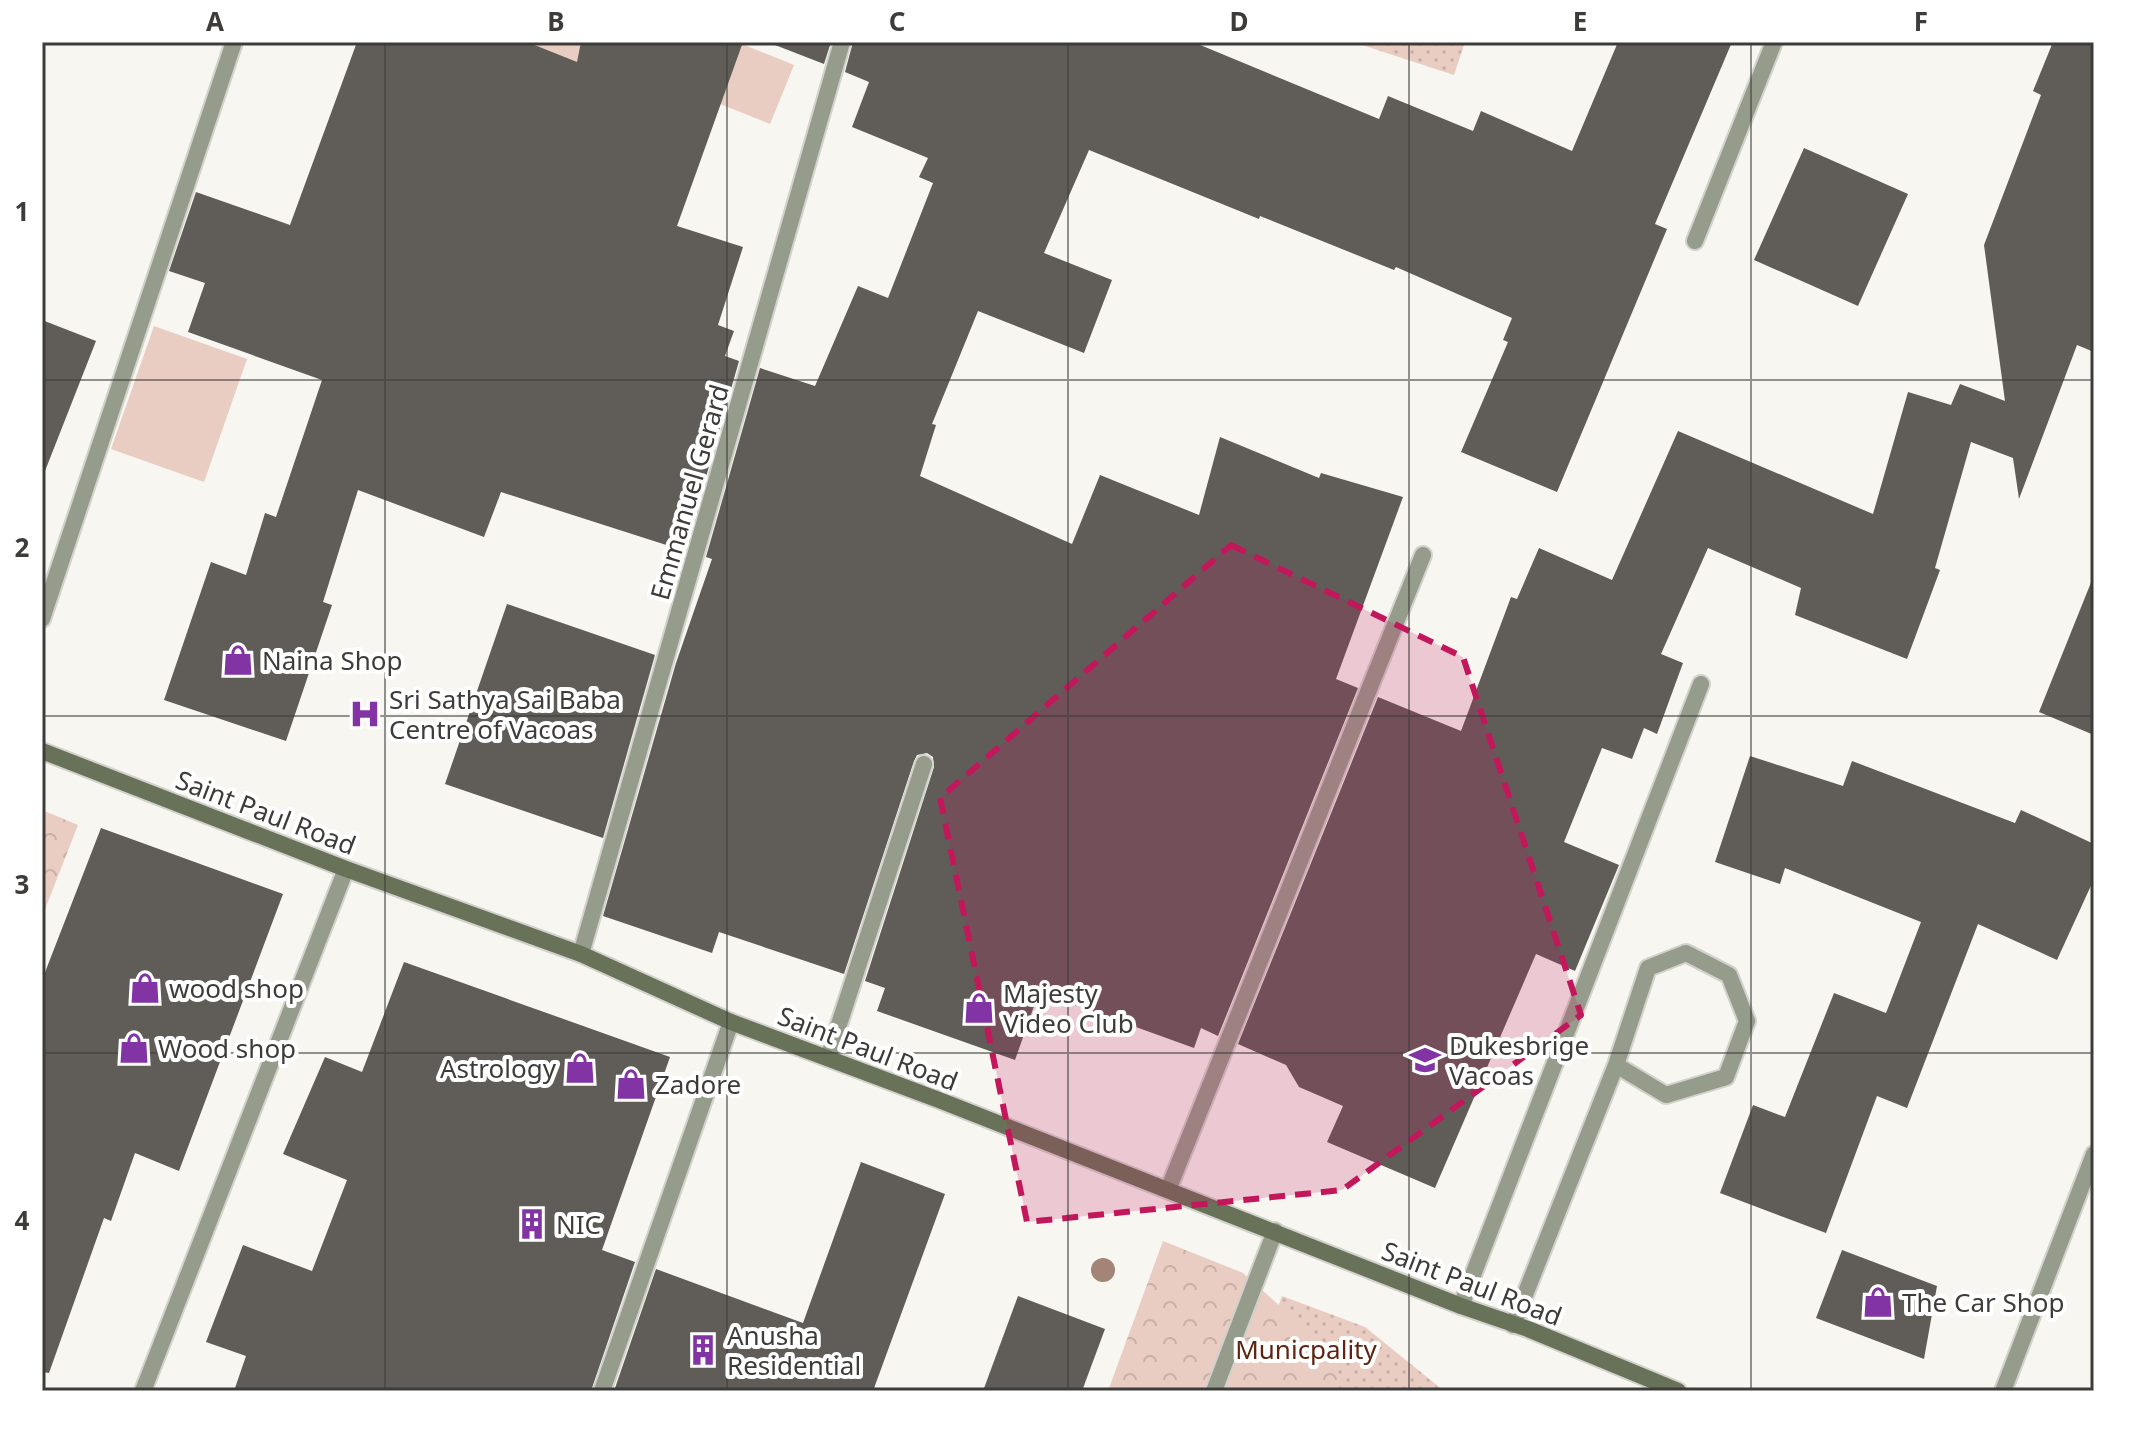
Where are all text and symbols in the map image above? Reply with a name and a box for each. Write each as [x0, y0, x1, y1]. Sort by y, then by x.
text: A [206, 3, 224, 39]
text: B [547, 3, 565, 39]
text: C [889, 3, 905, 39]
text: D [1229, 3, 1249, 39]
text: E [1573, 3, 1587, 39]
text: F [1914, 3, 1928, 39]
text: 1 [15, 193, 29, 229]
street label: Emmanuel Gerard [641, 380, 737, 604]
text: 2 [15, 529, 30, 565]
place label: Naina Shop [262, 642, 403, 678]
shop icon: Naina Shop [221, 643, 255, 677]
place label: Sri Sathya Sai Baba Centre of Vacoas [389, 681, 621, 747]
hospital icon: Sri Sathya Sai Baba Centre of Vacoas [348, 697, 382, 731]
street label: Saint Paul Road [171, 761, 361, 863]
text: 3 [15, 866, 29, 902]
place label: wood shop [169, 970, 304, 1006]
shop icon: wood shop [128, 971, 162, 1005]
place label: Majesty Video Club [1003, 975, 1134, 1041]
shop icon: Majesty Video Club [962, 991, 996, 1025]
street label: Saint Paul Road [773, 997, 963, 1099]
place label: Dukesbrige Vacoas [1449, 1027, 1589, 1093]
place label: Wood shop [158, 1030, 296, 1066]
shop icon: Wood shop [117, 1031, 151, 1065]
school or university icon: Dukesbrige Vacoas [1408, 1043, 1442, 1077]
place label: Astrology [440, 1050, 557, 1086]
shop icon: Astrology [563, 1051, 597, 1085]
place label: Zadore [655, 1066, 741, 1102]
shop icon: Zadore [614, 1067, 648, 1101]
text: 4 [15, 1202, 30, 1238]
place label: NIC [556, 1206, 601, 1242]
building icon: NIC [515, 1207, 549, 1241]
street label: Saint Paul Road [1377, 1232, 1567, 1334]
place label: The Car Shop [1902, 1284, 2065, 1320]
shop icon: The Car Shop [1861, 1285, 1895, 1319]
place label: Anusha Residential [727, 1317, 861, 1383]
park label: Municpality [1235, 1331, 1378, 1367]
building icon: Anusha Residential [686, 1333, 720, 1367]

